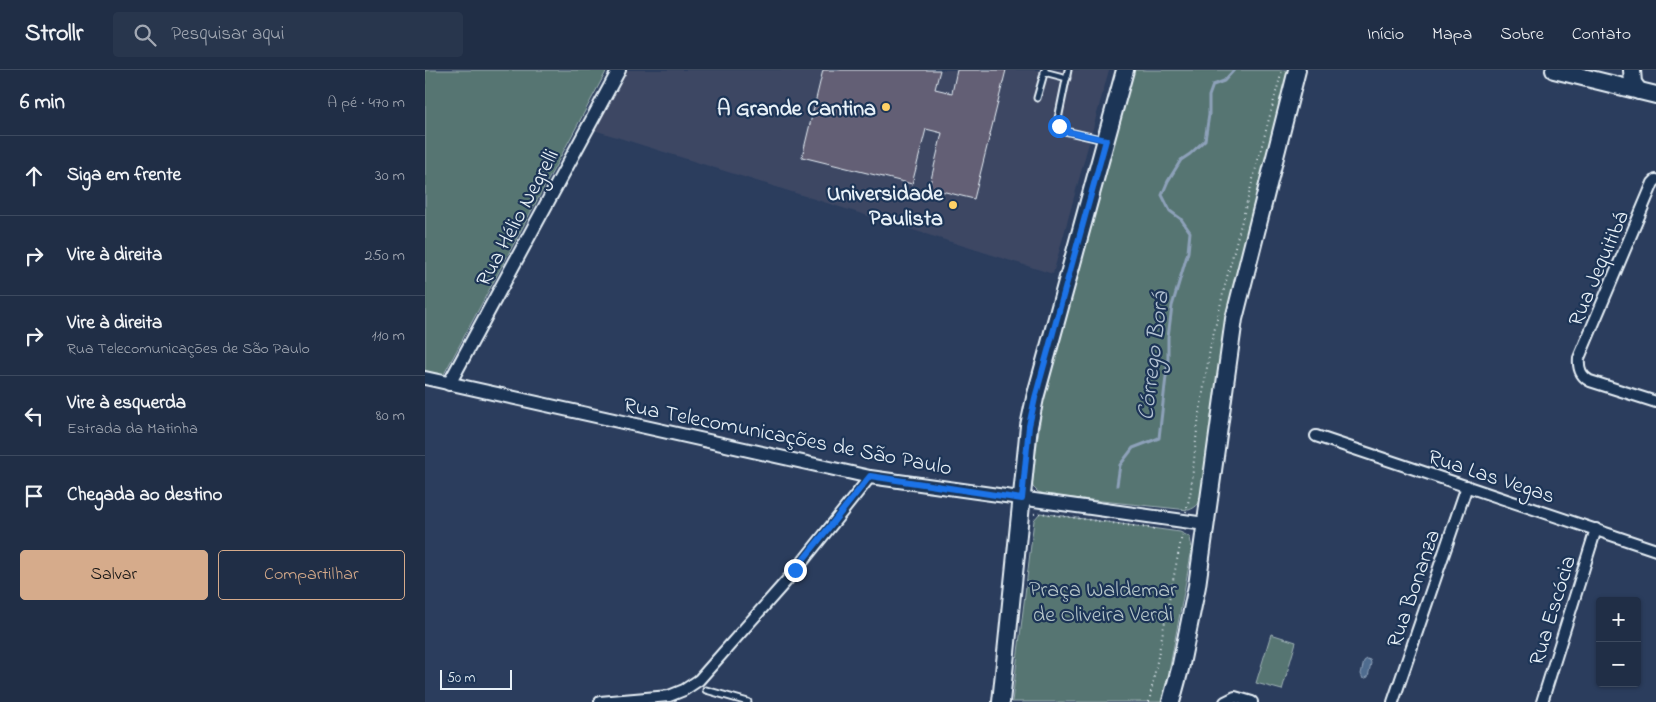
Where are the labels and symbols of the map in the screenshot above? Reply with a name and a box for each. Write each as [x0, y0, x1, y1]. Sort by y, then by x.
place label: A Grande Cantina [717, 94, 876, 126]
marker: A Grande Cantina [880, 101, 892, 113]
route start [1048, 115, 1071, 138]
street label: Rua Hélio Negrelli [469, 144, 569, 293]
place label: Universidade Paulista [827, 179, 944, 236]
marker: Universidade Paulista [947, 199, 959, 211]
street label: Rua Jequitibá [1561, 207, 1638, 332]
water label: Córrego Borá [1129, 288, 1180, 422]
street label: Rua Telecomunicações de São Paulo [620, 390, 954, 486]
street label: Rua Las Vegas [1423, 442, 1559, 514]
street label: Rua Bonanza [1380, 526, 1450, 652]
street label: Rua Escócia [1522, 552, 1586, 670]
route end [784, 559, 807, 582]
park label: Praça Waldemar de Oliveira Verdi [1029, 575, 1177, 632]
scale bar [440, 667, 513, 690]

